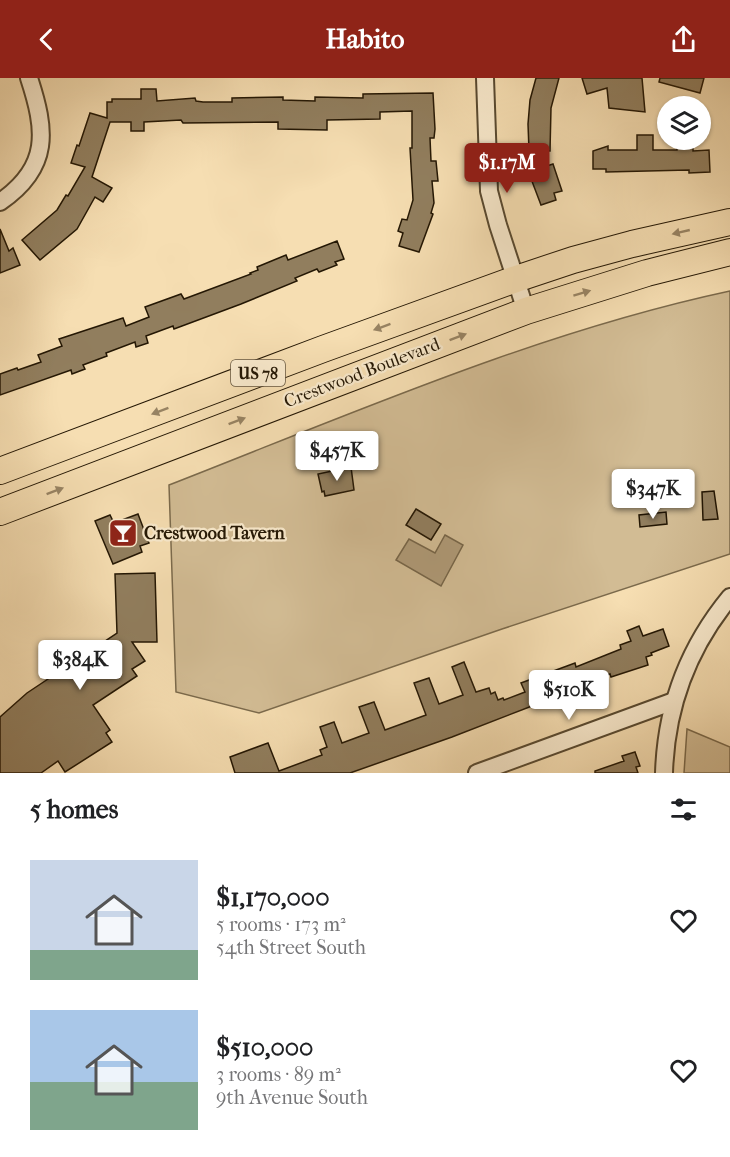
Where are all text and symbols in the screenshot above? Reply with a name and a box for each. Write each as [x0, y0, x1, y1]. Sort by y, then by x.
icon: back [30, 23, 63, 56]
text: Habito [326, 23, 404, 55]
icon: share [667, 23, 700, 56]
map controls [657, 96, 711, 150]
button: layers [657, 96, 711, 150]
pin: $1.17M [458, 143, 556, 194]
text: $1.17M [478, 151, 536, 174]
one-way arrow [672, 228, 690, 238]
one-way arrow [573, 287, 591, 297]
one-way arrow [373, 322, 391, 332]
one-way arrow [449, 331, 467, 341]
street label: Crestwood Boulevard [281, 333, 443, 412]
road number: US 78 [231, 360, 285, 386]
one-way arrow [151, 406, 169, 416]
one-way arrow [228, 415, 246, 425]
pin: $457K [295, 431, 379, 482]
text: $457K [309, 439, 365, 462]
pin: $347K [611, 469, 695, 520]
text: $347K [626, 477, 680, 500]
one-way arrow [46, 485, 64, 495]
bar icon: Crestwood Tavern [107, 517, 139, 549]
place label: Crestwood Tavern [144, 523, 285, 544]
pin: $384K [38, 640, 122, 691]
text: $384K [52, 648, 108, 671]
pin: $510K [527, 670, 611, 721]
text: $510K [543, 678, 595, 701]
icon: filters [667, 793, 700, 826]
text: 5 homes [30, 794, 118, 825]
text: $1,170,000 [216, 882, 329, 913]
icon: home [78, 884, 150, 956]
icon: heart [667, 904, 700, 937]
text: 5 rooms · 173 m² [216, 913, 346, 936]
text: 54th Street South [216, 936, 366, 959]
text: $510,000 [216, 1032, 313, 1063]
icon: home [78, 1034, 150, 1106]
icon: heart [667, 1054, 700, 1087]
text: 3 rooms · 89 m² [216, 1063, 341, 1086]
text: 9th Avenue South [216, 1086, 368, 1109]

